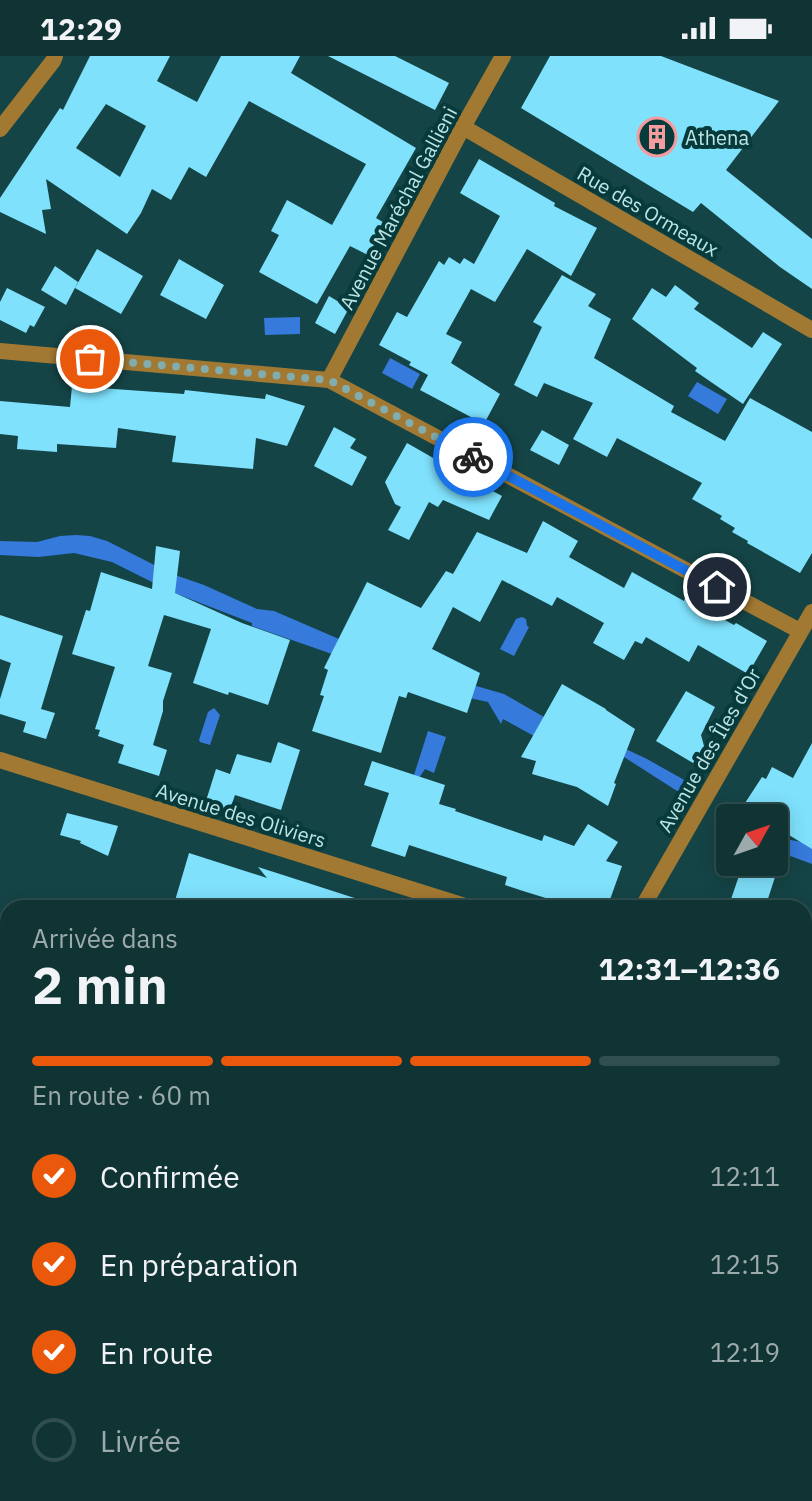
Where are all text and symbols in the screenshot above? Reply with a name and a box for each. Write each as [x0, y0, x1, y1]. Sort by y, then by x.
text: 12:29 [40, 9, 122, 48]
street label: Avenue Maréchal Gallieni [333, 102, 463, 314]
building icon: Athena [636, 116, 678, 158]
place label: Athena [685, 124, 749, 151]
street label: Rue des Ormeaux [572, 160, 724, 262]
pin [56, 325, 124, 393]
icon: bag [68, 337, 112, 381]
courier [433, 417, 513, 497]
icon: bike [451, 435, 495, 479]
pin [683, 553, 751, 621]
icon: home [695, 565, 739, 609]
street label: Avenue des Îles d'Or [651, 663, 767, 837]
street label: Avenue des Oliviers [153, 776, 329, 854]
north arrow [716, 804, 788, 876]
map controls [716, 804, 788, 876]
text: Arrivée dans [32, 921, 178, 955]
text: 12:31–12:36 [599, 949, 780, 988]
text: 2 min [32, 951, 168, 1018]
text: En route · 60 m [32, 1078, 211, 1112]
icon: check [32, 1154, 76, 1198]
text: Confirmée [100, 1157, 240, 1196]
text: 12:11 [710, 1159, 780, 1193]
icon: check [32, 1242, 76, 1286]
text: En préparation [100, 1245, 299, 1284]
text: 12:15 [710, 1247, 780, 1281]
icon: check [32, 1330, 76, 1374]
text: En route [100, 1333, 213, 1372]
text: 12:19 [710, 1335, 780, 1369]
text: Livrée [100, 1421, 181, 1460]

